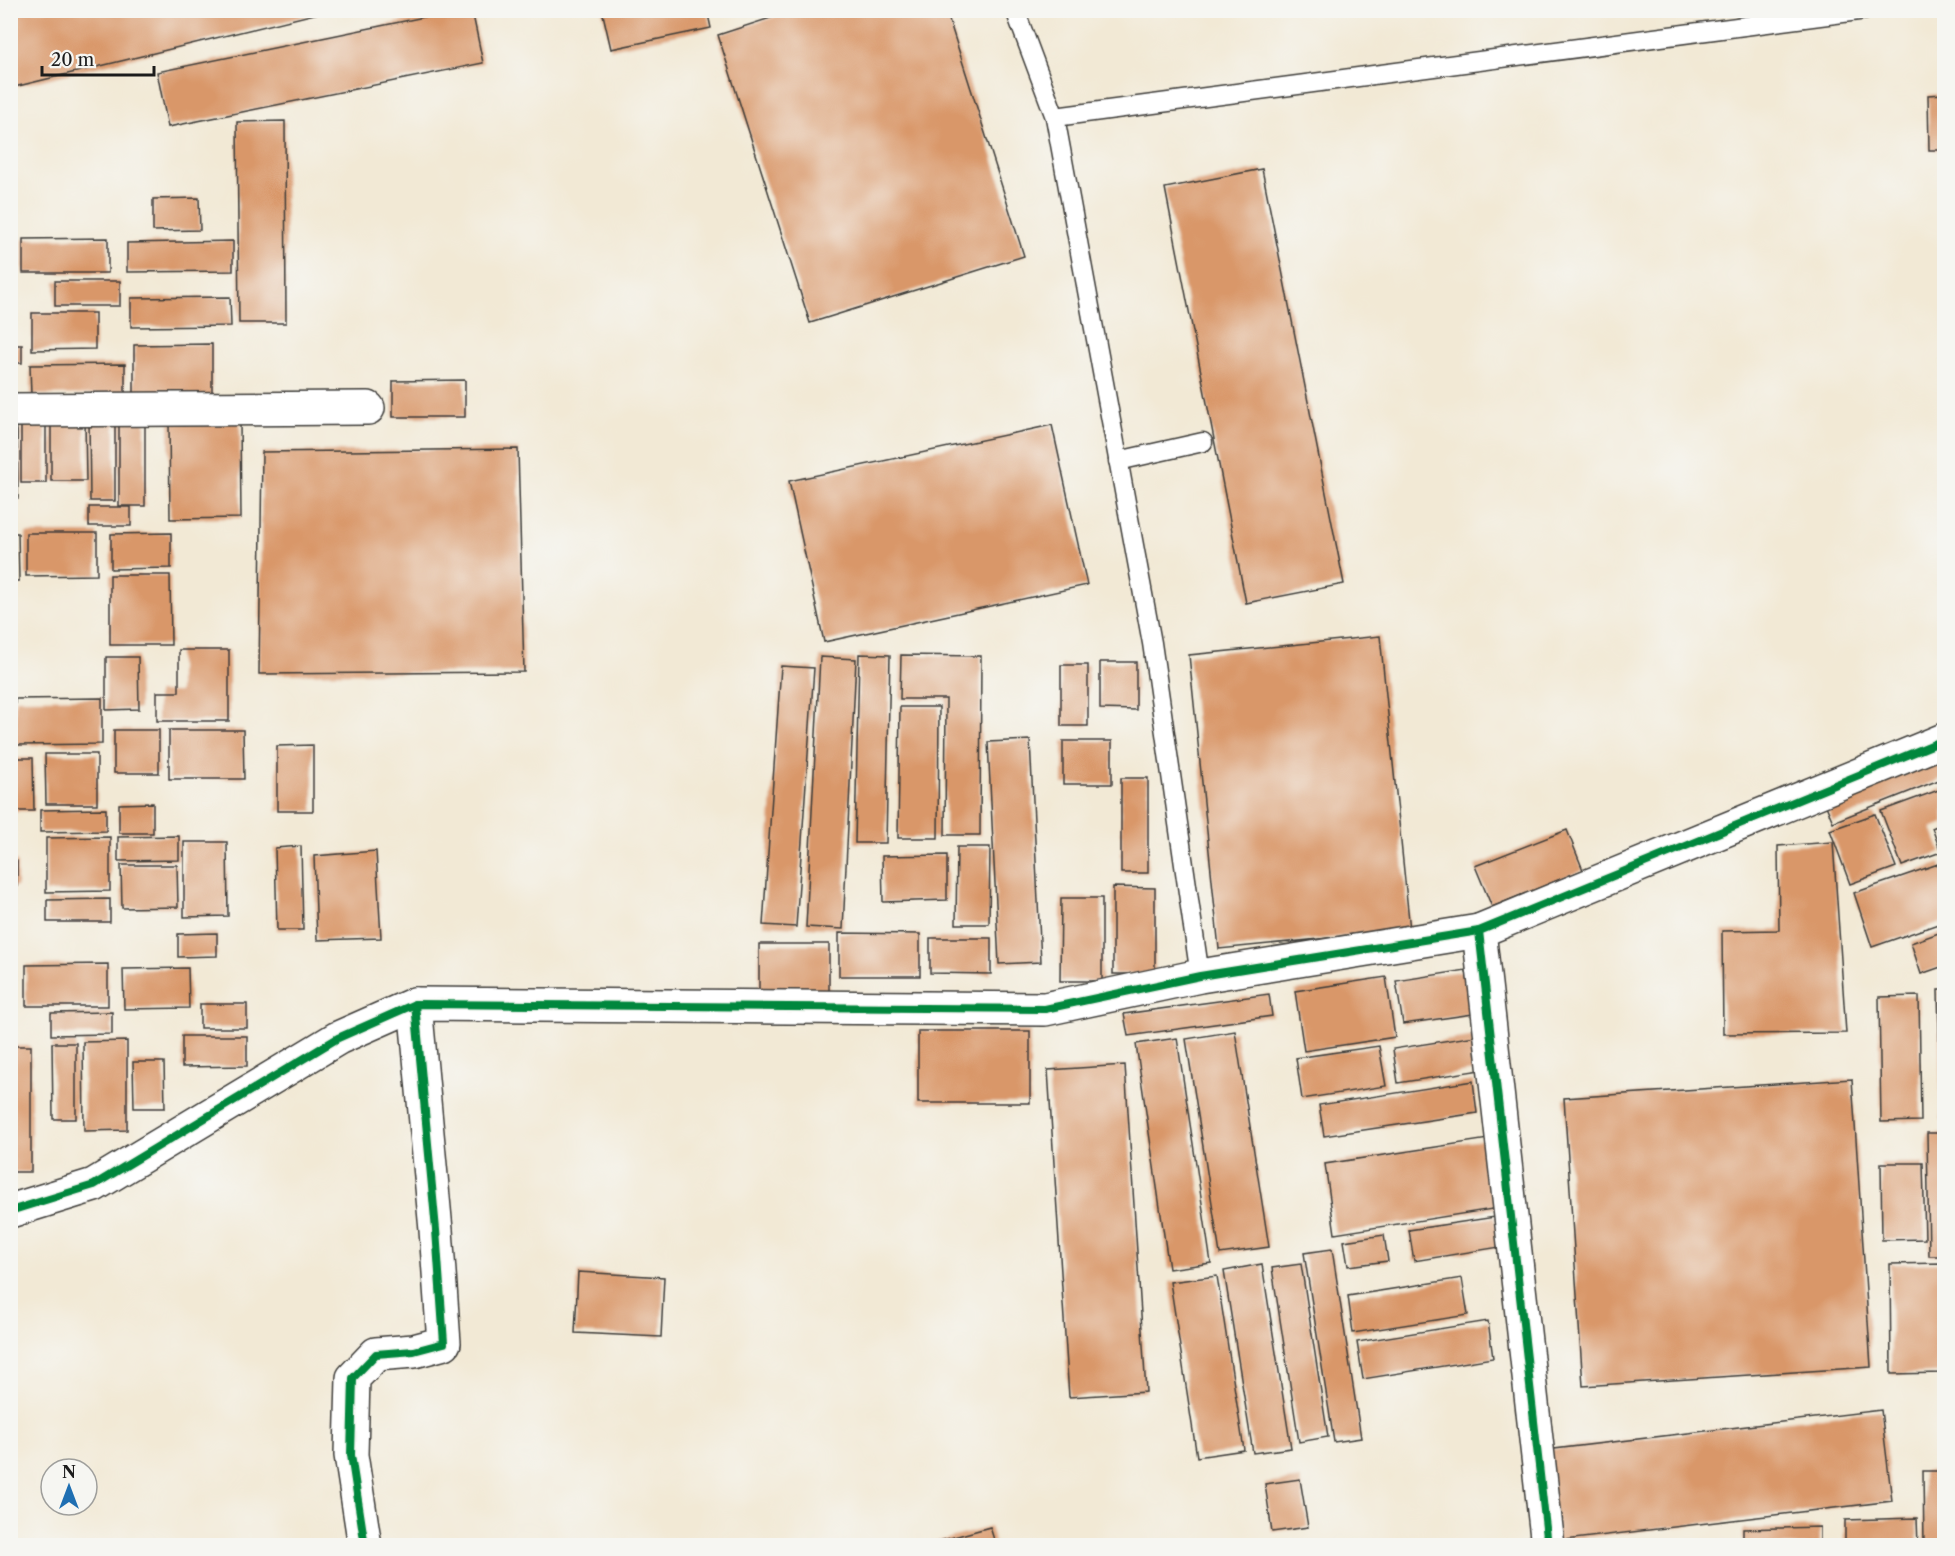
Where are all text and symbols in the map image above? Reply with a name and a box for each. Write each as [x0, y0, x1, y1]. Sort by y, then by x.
scale bar [42, 39, 154, 77]
text: 20 m [51, 49, 95, 71]
north arrow [39, 1457, 99, 1517]
text: N [62, 1462, 76, 1482]

